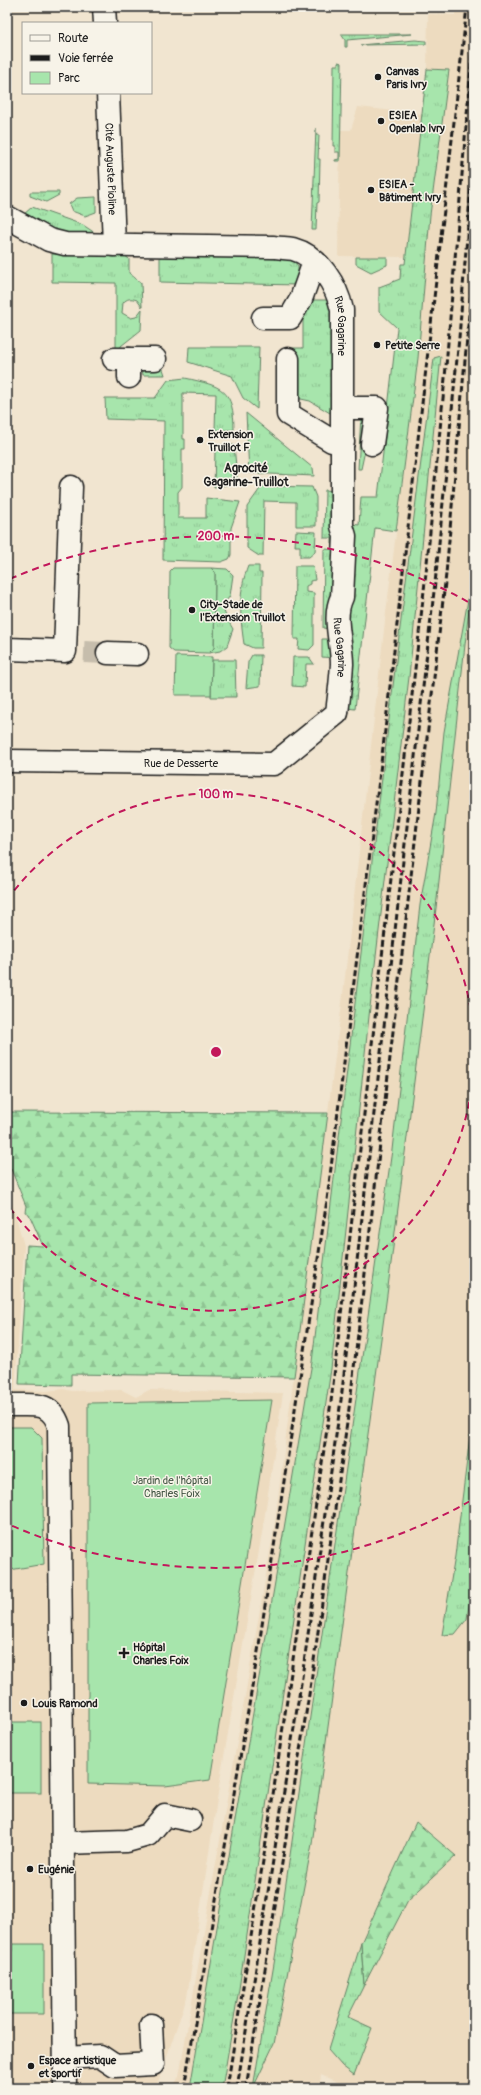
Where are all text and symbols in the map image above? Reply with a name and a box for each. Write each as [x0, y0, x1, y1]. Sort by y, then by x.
legend [22, 22, 152, 94]
text: Route [58, 31, 88, 46]
text: Voie ferrée [58, 51, 113, 66]
place label: Canvas Paris Ivry [386, 65, 427, 91]
text: Parc [58, 71, 80, 86]
marker: Canvas Paris Ivry [373, 72, 383, 82]
place label: ESIEA Openlab Ivry [389, 109, 445, 135]
marker: ESIEA Openlab Ivry [376, 116, 386, 126]
street label: Cité Auguste Pioline [103, 123, 119, 216]
place label: ESIEA - Bâtiment Ivry [379, 178, 441, 204]
marker: ESIEA - Bâtiment Ivry [366, 185, 376, 195]
street label: Rue Gagarine [332, 294, 349, 356]
place label: Petite Serre [385, 339, 441, 352]
marker: Petite Serre [372, 340, 382, 350]
place label: Extension Truillot F [207, 428, 253, 454]
marker: Extension Truillot F [195, 435, 205, 445]
district label: Agrocité Gagarine-Truillot [203, 461, 290, 490]
text: 200 m [198, 529, 235, 544]
place label: City-Stade de l'Extension Truillot [200, 598, 286, 624]
marker: City-Stade de l'Extension Truillot [187, 605, 197, 615]
street label: Rue Gagarine [331, 617, 349, 678]
street label: Rue de Desserte [144, 757, 219, 770]
text: 100 m [199, 787, 234, 802]
centre of rings [209, 1045, 223, 1059]
park label: Jardin de l'hôpital Charles Foix [133, 1474, 211, 1500]
place label: Hôpital Charles Foix [133, 1641, 189, 1667]
marker: Hôpital Charles Foix [118, 1647, 130, 1659]
place label: Louis Ramond [32, 1697, 98, 1710]
marker: Louis Ramond [19, 1698, 29, 1708]
place label: Eugénie [38, 1863, 75, 1876]
marker: Eugénie [25, 1864, 35, 1874]
place label: Espace artistique et sportif [38, 2054, 117, 2080]
marker: Espace artistique et sportif [26, 2061, 36, 2071]

